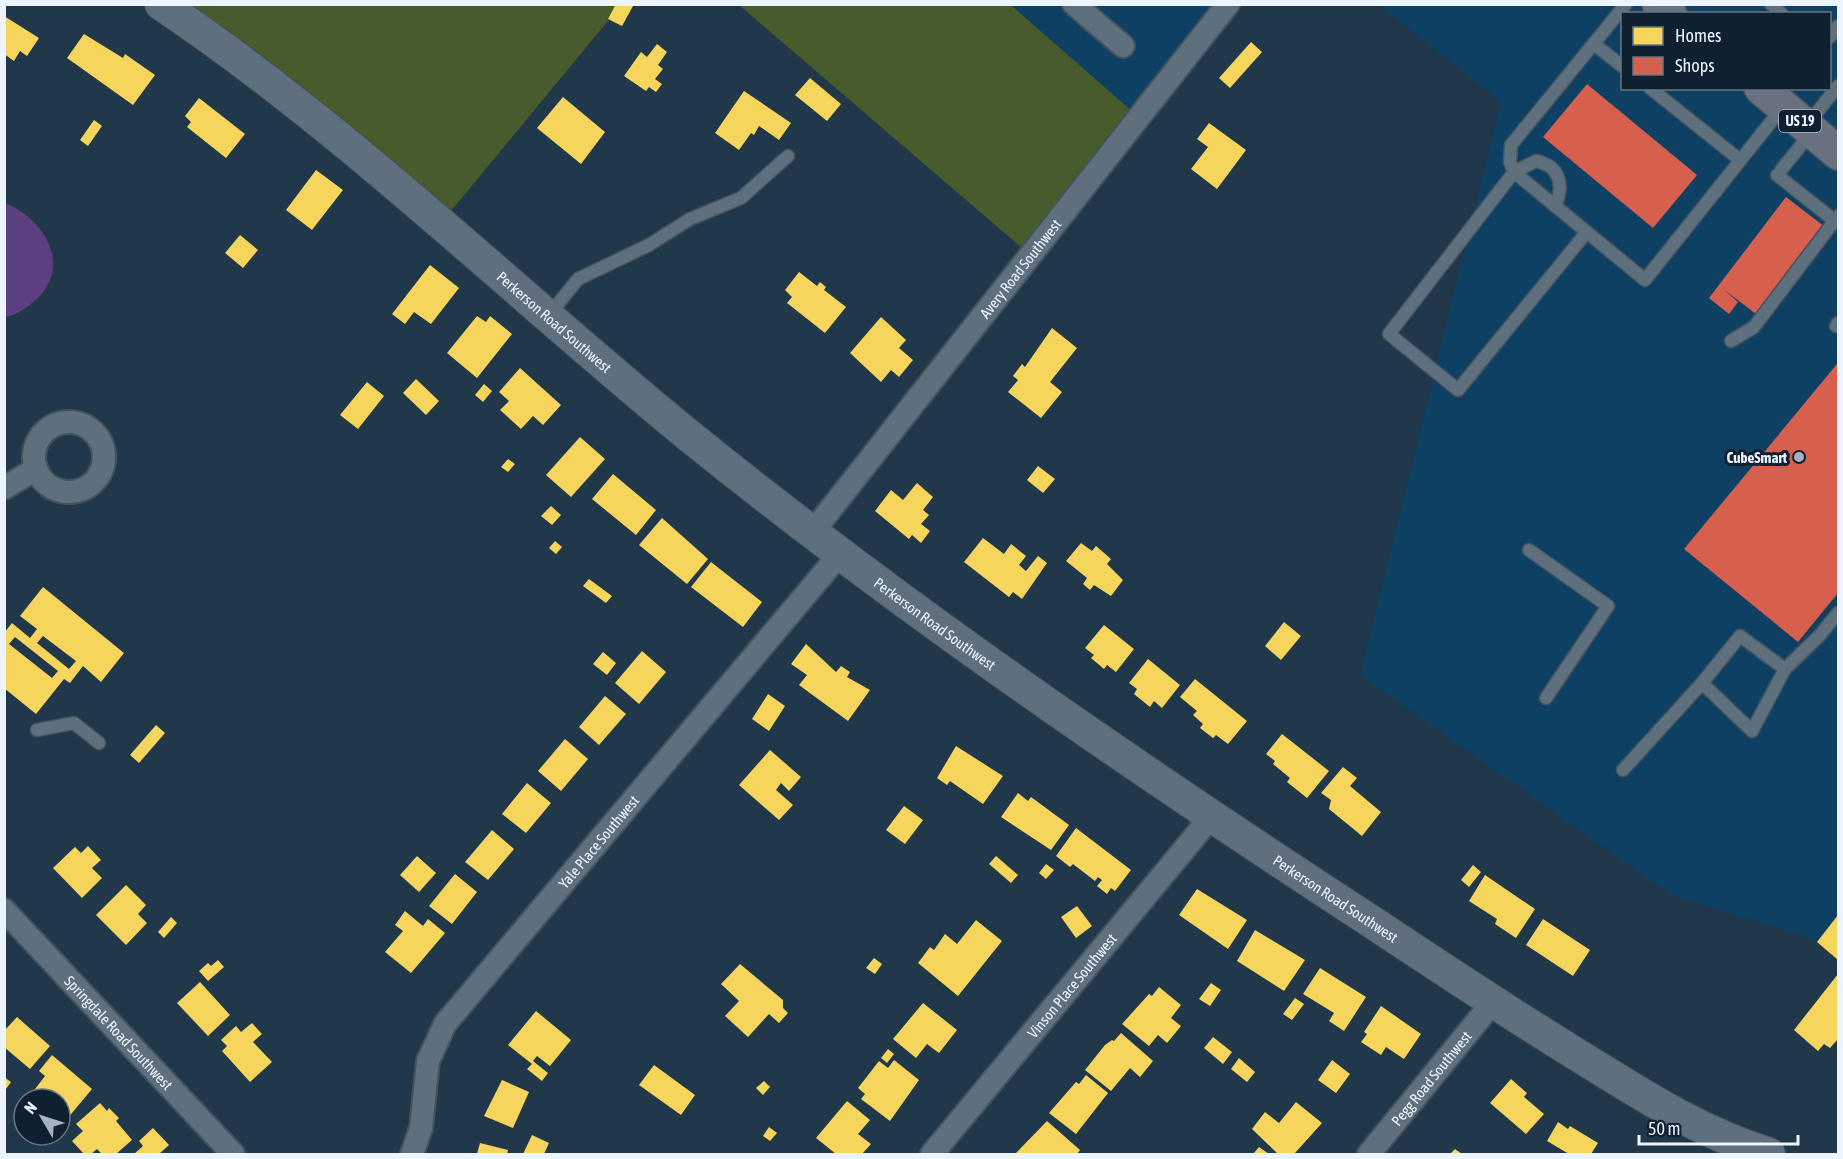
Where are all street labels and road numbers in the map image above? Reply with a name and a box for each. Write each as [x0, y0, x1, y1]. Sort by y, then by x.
road number: US 19 [1779, 110, 1821, 132]
street label: Avery Road Southwest [976, 216, 1064, 321]
street label: Perkerson Road Southwest [494, 267, 615, 376]
street label: Perkerson Road Southwest [871, 574, 999, 673]
street label: Yale Place Southwest [555, 792, 642, 891]
street label: Perkerson Road Southwest [1270, 851, 1401, 946]
street label: Vinson Place Southwest [1024, 930, 1120, 1041]
street label: Springdale Road Southwest [62, 972, 176, 1093]
street label: Pegg Road Southwest [1387, 1027, 1474, 1129]

